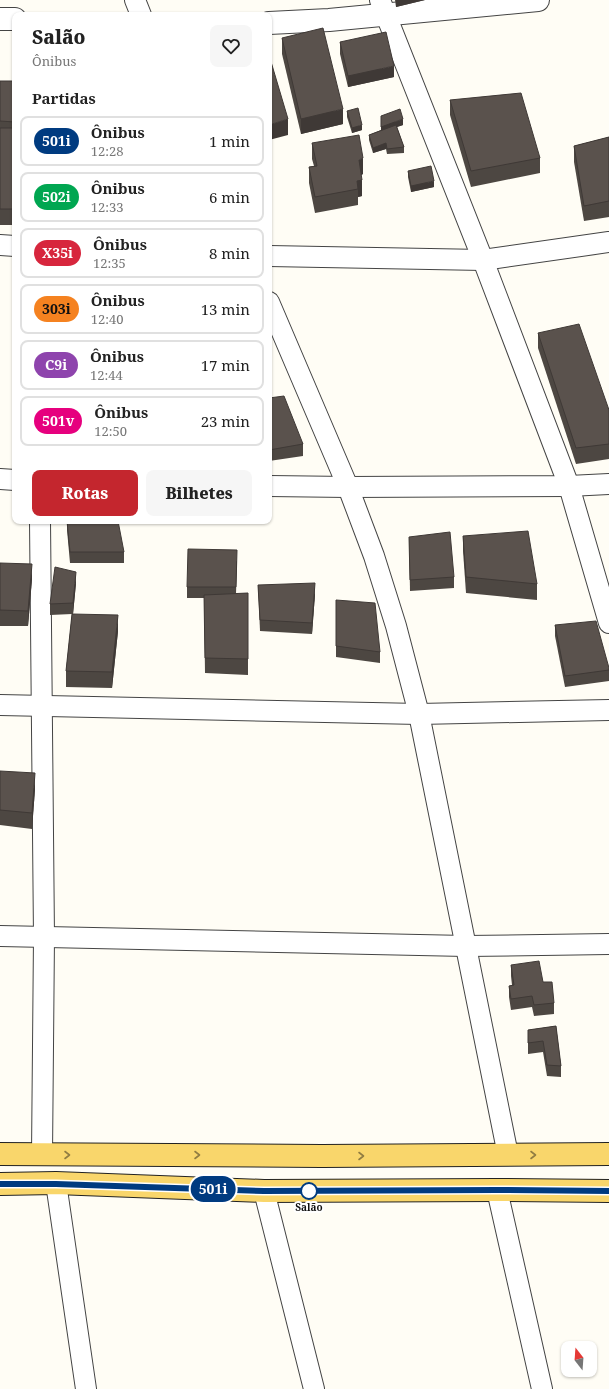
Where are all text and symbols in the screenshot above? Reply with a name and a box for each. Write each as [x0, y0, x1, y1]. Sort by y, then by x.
text: Salão [32, 24, 86, 50]
button: heart [210, 25, 252, 67]
text: Ônibus [32, 52, 76, 70]
text: Partidas [32, 88, 96, 108]
text: Ônibus [91, 122, 145, 142]
text: 501i [42, 131, 71, 150]
text: 1 min [209, 131, 250, 151]
text: 12:28 [91, 142, 123, 160]
text: Ônibus [91, 178, 145, 198]
text: 502i [42, 187, 71, 206]
text: 6 min [209, 187, 250, 207]
text: 12:33 [91, 198, 123, 216]
text: Ônibus [93, 234, 147, 254]
text: X35i [42, 243, 73, 262]
text: 8 min [209, 243, 250, 263]
text: 12:35 [93, 254, 126, 272]
text: Ônibus [91, 290, 145, 310]
text: 303i [42, 299, 71, 318]
text: 13 min [201, 299, 250, 319]
text: 12:40 [91, 310, 123, 328]
text: Ônibus [90, 346, 144, 366]
text: C9i [45, 355, 67, 374]
text: 17 min [201, 355, 250, 375]
text: 12:44 [90, 366, 123, 384]
text: Ônibus [94, 402, 148, 422]
text: 501v [42, 411, 74, 430]
text: 23 min [201, 411, 250, 431]
text: 12:50 [94, 422, 127, 440]
button: Rotas [32, 470, 138, 516]
button: Bilhetes [146, 470, 252, 516]
one-way arrow [64, 1151, 70, 1159]
one-way arrow [194, 1151, 200, 1159]
one-way arrow [530, 1151, 536, 1159]
one-way arrow [358, 1152, 364, 1160]
line badge: 501i [185, 1176, 241, 1202]
text: 501i [199, 1179, 227, 1198]
marker: Salão [300, 1182, 318, 1200]
place label: Salão [295, 1200, 323, 1214]
north arrow [561, 1341, 597, 1377]
map controls [561, 1341, 597, 1377]

